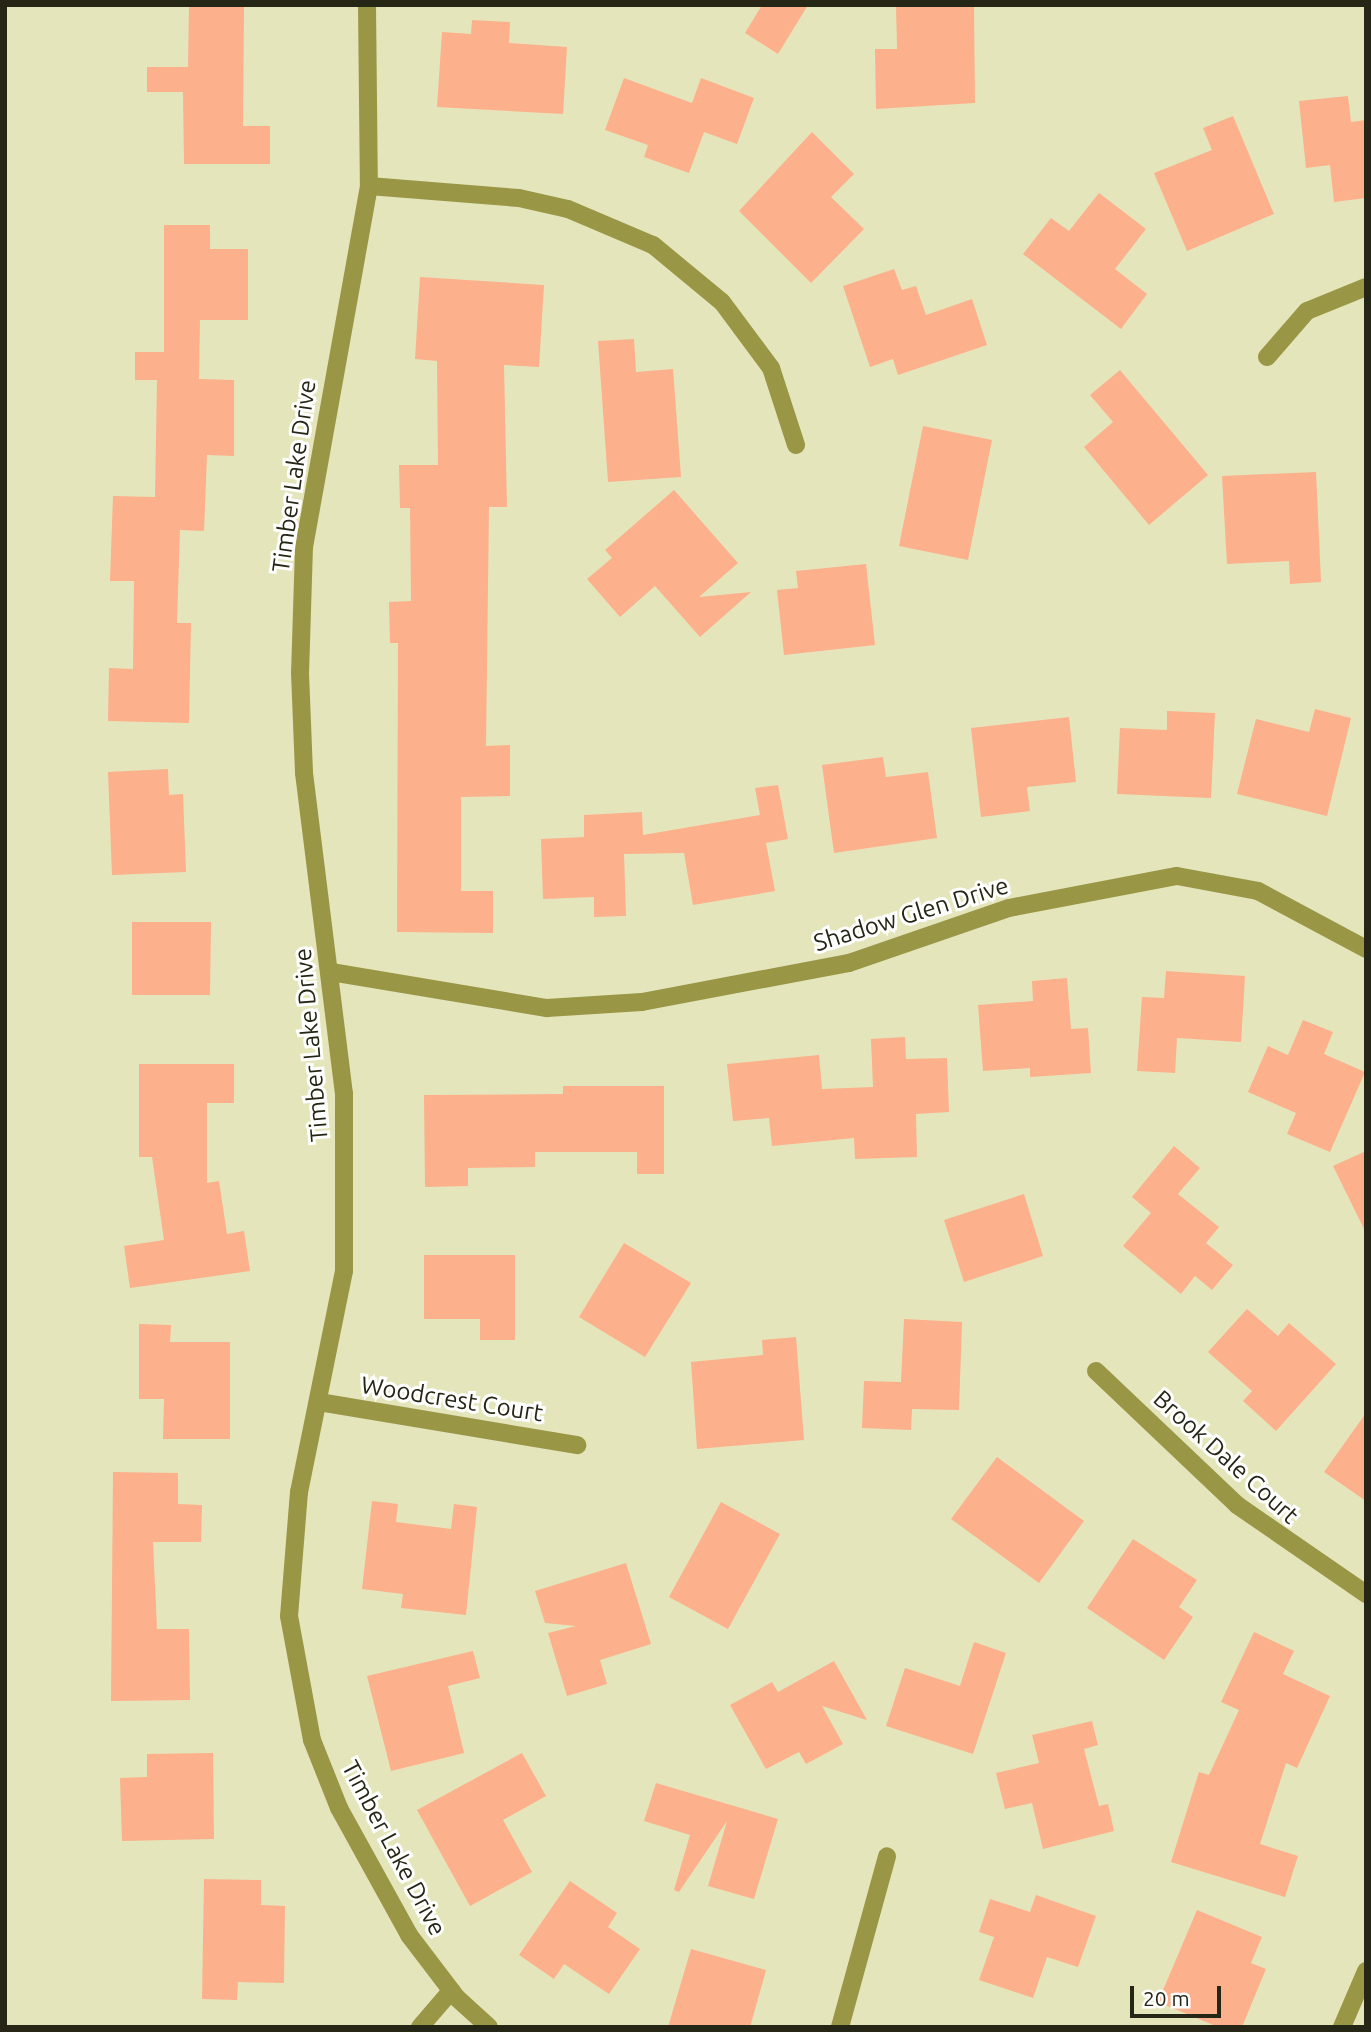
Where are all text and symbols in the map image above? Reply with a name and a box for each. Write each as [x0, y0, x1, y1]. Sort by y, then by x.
street label: Timber Lake Drive [266, 378, 322, 574]
street label: Shadow Glen Drive [810, 871, 1012, 957]
street label: Timber Lake Drive [288, 947, 334, 1143]
street label: Woodcrest Court [359, 1370, 545, 1428]
street label: Brook Dale Court [1148, 1384, 1304, 1530]
street label: Timber Lake Drive [336, 1756, 452, 1940]
scale bar [1133, 1972, 1224, 2016]
text: 20 m [1143, 1986, 1190, 2010]

